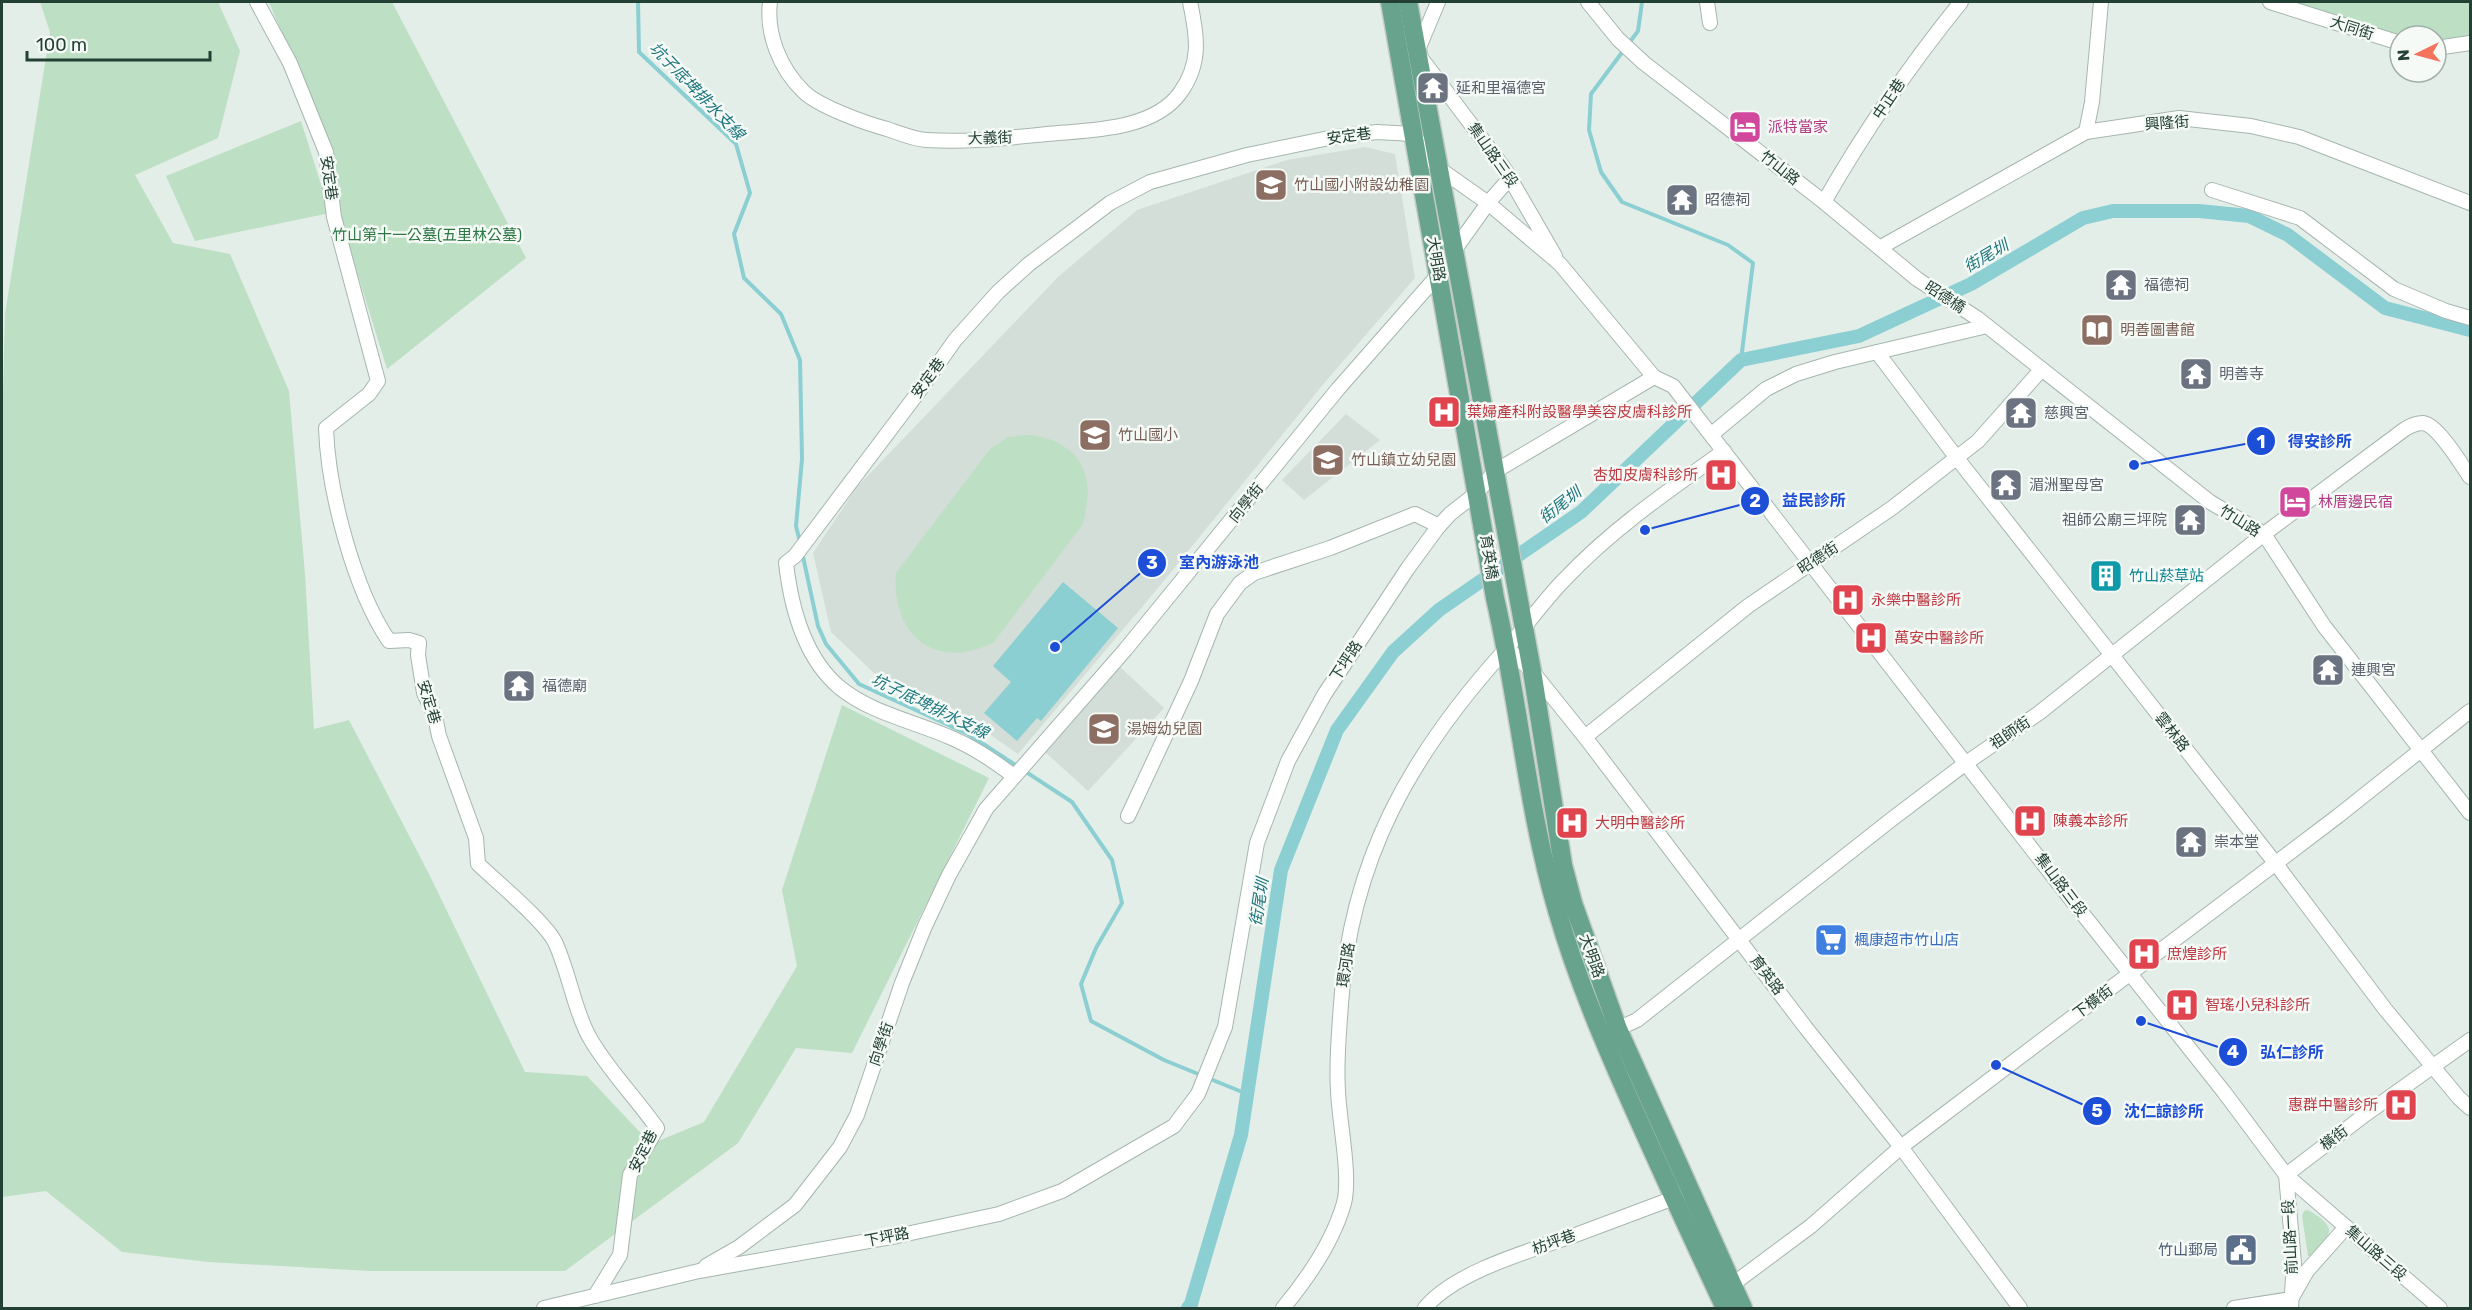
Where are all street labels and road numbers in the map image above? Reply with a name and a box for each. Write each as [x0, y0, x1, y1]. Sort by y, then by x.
street label: 大同街 [2328, 12, 2376, 44]
street label: 中正巷 [1869, 75, 1909, 123]
street label: 興隆街 [2144, 112, 2190, 134]
street label: 集山路三段 [1464, 119, 1522, 191]
street label: 安定巷 [1325, 124, 1373, 148]
street label: 大義街 [967, 128, 1013, 148]
street label: 竹山路 [1757, 147, 1803, 189]
street label: 安定巷 [317, 154, 341, 202]
street label: 大明路 [1423, 235, 1449, 283]
street label: 昭德橋 [1921, 277, 1969, 317]
street label: 安定巷 [907, 355, 949, 401]
street label: 向學街 [1225, 480, 1267, 526]
street label: 竹山路 [2216, 501, 2264, 541]
street label: 育英橋 [1477, 533, 1501, 581]
street label: 昭德街 [1794, 538, 1842, 578]
street label: 下坪路 [1326, 637, 1366, 685]
street label: 安定巷 [414, 678, 444, 726]
street label: 雲林路 [2151, 709, 2193, 755]
street label: 祖師街 [1986, 713, 2034, 753]
street label: 集山路三段 [2031, 850, 2091, 920]
street label: 大明路 [1576, 932, 1608, 980]
street label: 環河路 [1334, 941, 1358, 989]
street label: 育英路 [1746, 952, 1788, 998]
street label: 下橫街 [2070, 981, 2116, 1023]
street label: 向學街 [865, 1020, 897, 1068]
street label: 橫街 [2317, 1122, 2351, 1154]
street label: 安定巷 [625, 1127, 661, 1175]
street label: 前山路一段 [2279, 1199, 2301, 1275]
street label: 集山路三段 [2342, 1222, 2410, 1284]
street label: 下坪路 [863, 1224, 911, 1250]
street label: 枋坪巷 [1530, 1226, 1578, 1258]

